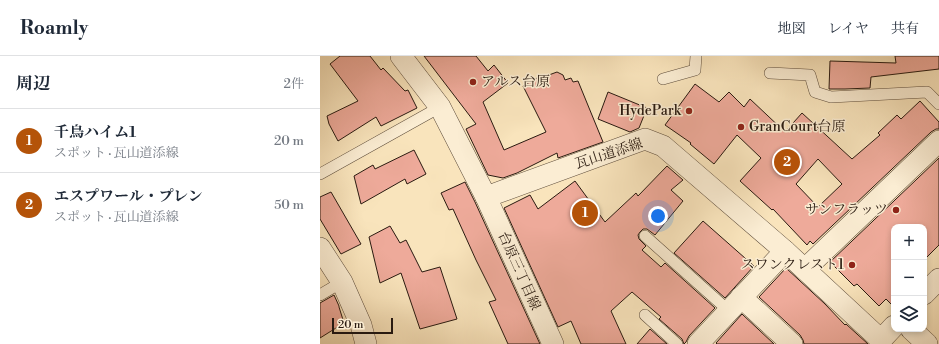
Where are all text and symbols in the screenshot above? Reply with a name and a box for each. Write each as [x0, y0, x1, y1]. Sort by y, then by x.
text: Roamly [20, 16, 88, 40]
text: 地図 [778, 20, 806, 38]
text: レイヤ [828, 20, 869, 38]
text: 共有 [891, 20, 919, 38]
text: 周辺 [16, 73, 50, 95]
place label: アルス台原 [481, 73, 550, 91]
text: 2件 [284, 76, 304, 92]
marker: アルス台原 [468, 77, 478, 87]
place label: HydePark [619, 102, 682, 120]
marker: HydePark [684, 106, 694, 116]
place label: GranCourt台原 [749, 118, 846, 136]
marker: GranCourt台原 [736, 122, 746, 132]
text: 千鳥ハイム1 [54, 123, 136, 142]
text: 1 [26, 133, 32, 149]
text: 20 m [274, 133, 304, 149]
street label: 瓦山道添線 [573, 135, 645, 173]
text: スポット · 瓦山道添線 [54, 145, 179, 161]
pin: 2 [774, 147, 800, 177]
text: エスプワール・プレン [54, 187, 203, 206]
text: 2 [25, 197, 33, 213]
text: 50 m [274, 197, 304, 213]
pin: 1 [572, 198, 598, 228]
place label: サンフラッツ [805, 201, 888, 219]
marker: サンフラッツ [891, 205, 901, 215]
your location [648, 206, 668, 226]
text: スポット · 瓦山道添線 [54, 209, 179, 225]
map controls [891, 224, 927, 332]
button: + [891, 224, 927, 260]
street label: 台原三丁目線 [494, 229, 544, 313]
place label: スワンクレスト1 [741, 256, 844, 274]
marker: スワンクレスト1 [847, 260, 857, 270]
button: − [891, 260, 927, 296]
button: layers [891, 296, 927, 332]
scale bar [332, 316, 393, 335]
text: 20 m [338, 318, 363, 332]

